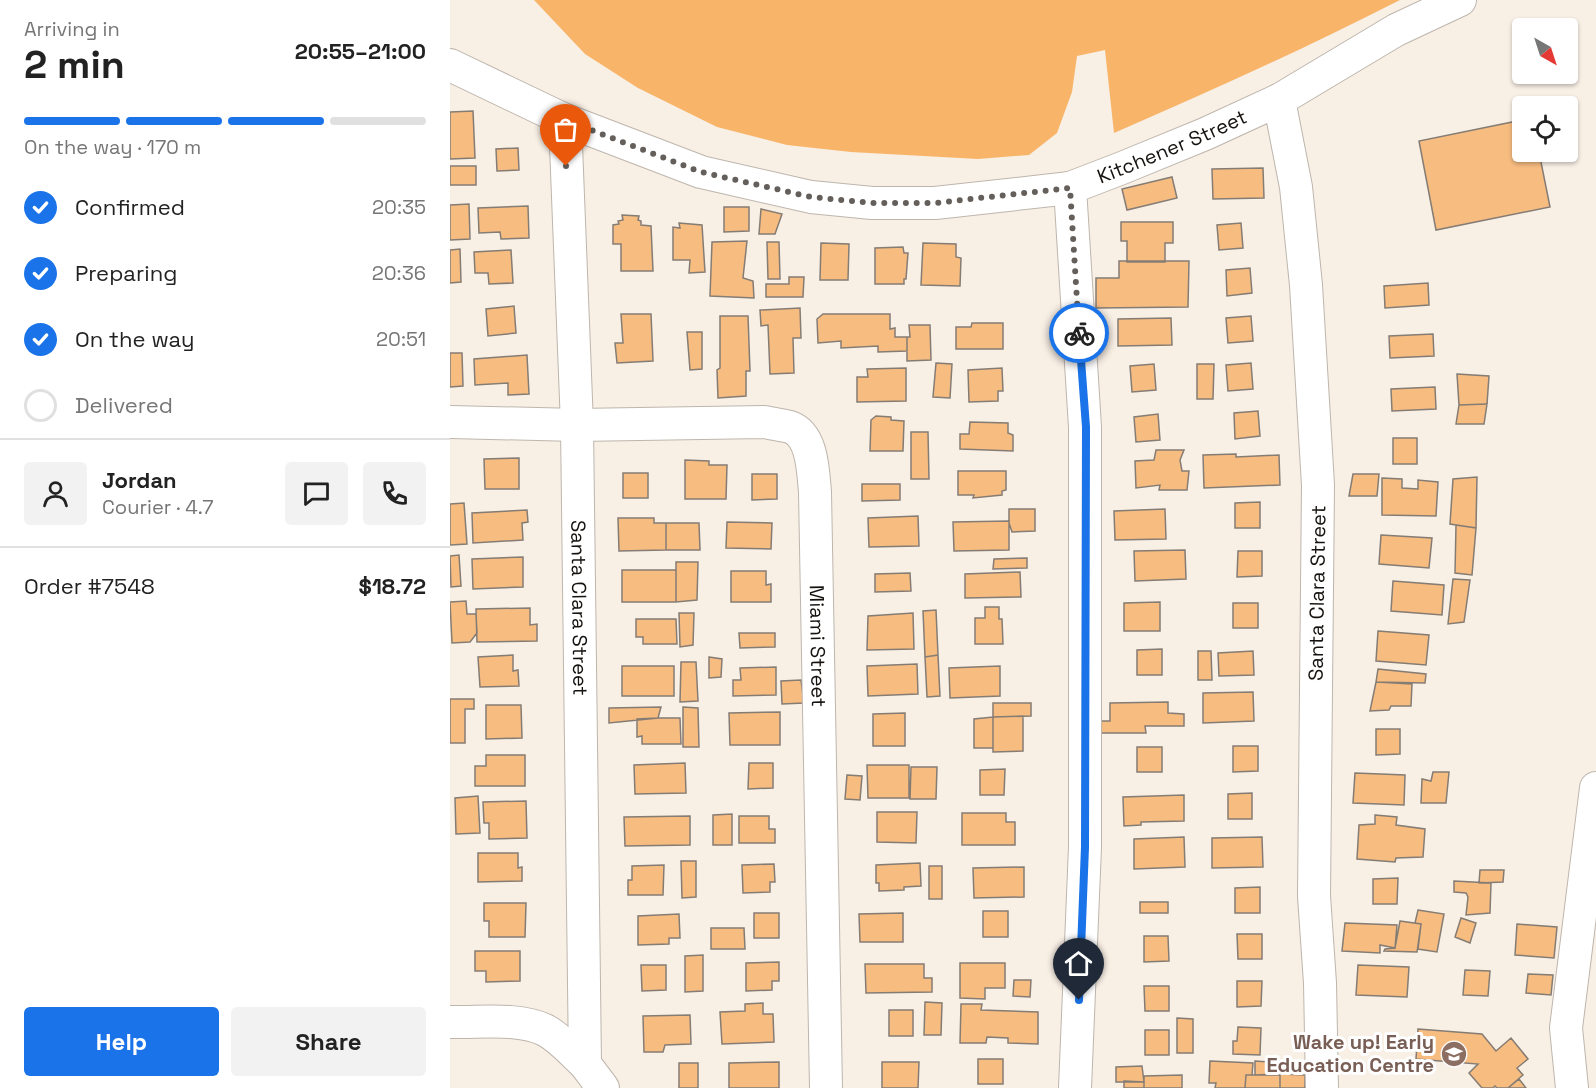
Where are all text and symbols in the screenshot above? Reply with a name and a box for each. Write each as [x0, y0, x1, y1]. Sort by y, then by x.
text: Arriving in [24, 16, 120, 42]
north arrow [1512, 18, 1578, 84]
map controls [1512, 18, 1578, 162]
text: 20:55–21:00 [295, 37, 426, 65]
text: 2 min [24, 40, 125, 89]
button: locate [1512, 96, 1578, 162]
pin [540, 104, 591, 166]
street label: Kitchener Street [1093, 104, 1251, 189]
icon: bag [549, 113, 582, 146]
text: On the way · 170 m [24, 134, 201, 160]
icon: check [24, 191, 57, 224]
text: Confirmed [75, 193, 185, 221]
text: 20:35 [372, 194, 426, 220]
icon: check [24, 257, 57, 290]
text: Preparing [75, 259, 177, 287]
text: 20:36 [372, 260, 426, 286]
courier [1049, 303, 1109, 363]
icon: bike [1063, 317, 1096, 350]
icon: check [24, 323, 57, 356]
text: On the way [75, 325, 194, 353]
text: 20:51 [376, 326, 426, 352]
text: Delivered [75, 391, 173, 419]
button: person [24, 462, 87, 525]
button: chat [285, 462, 348, 525]
button: phone [363, 462, 426, 525]
text: Jordan [102, 466, 177, 494]
text: Courier · 4.7 [102, 494, 213, 520]
street label: Santa Clara Street [1302, 505, 1332, 681]
street label: Santa Clara Street [565, 520, 593, 696]
text: Order #7548 [24, 572, 155, 600]
text: $18.72 [359, 572, 426, 600]
street label: Miami Street [804, 585, 832, 707]
pin [1053, 938, 1104, 1000]
icon: home [1062, 947, 1095, 980]
button: Help [24, 1007, 219, 1076]
button: Share [231, 1007, 426, 1076]
place label: Wake up! Early Education Centre [1267, 1029, 1434, 1078]
school or university icon: Wake up! Early Education Centre [1439, 1039, 1469, 1069]

